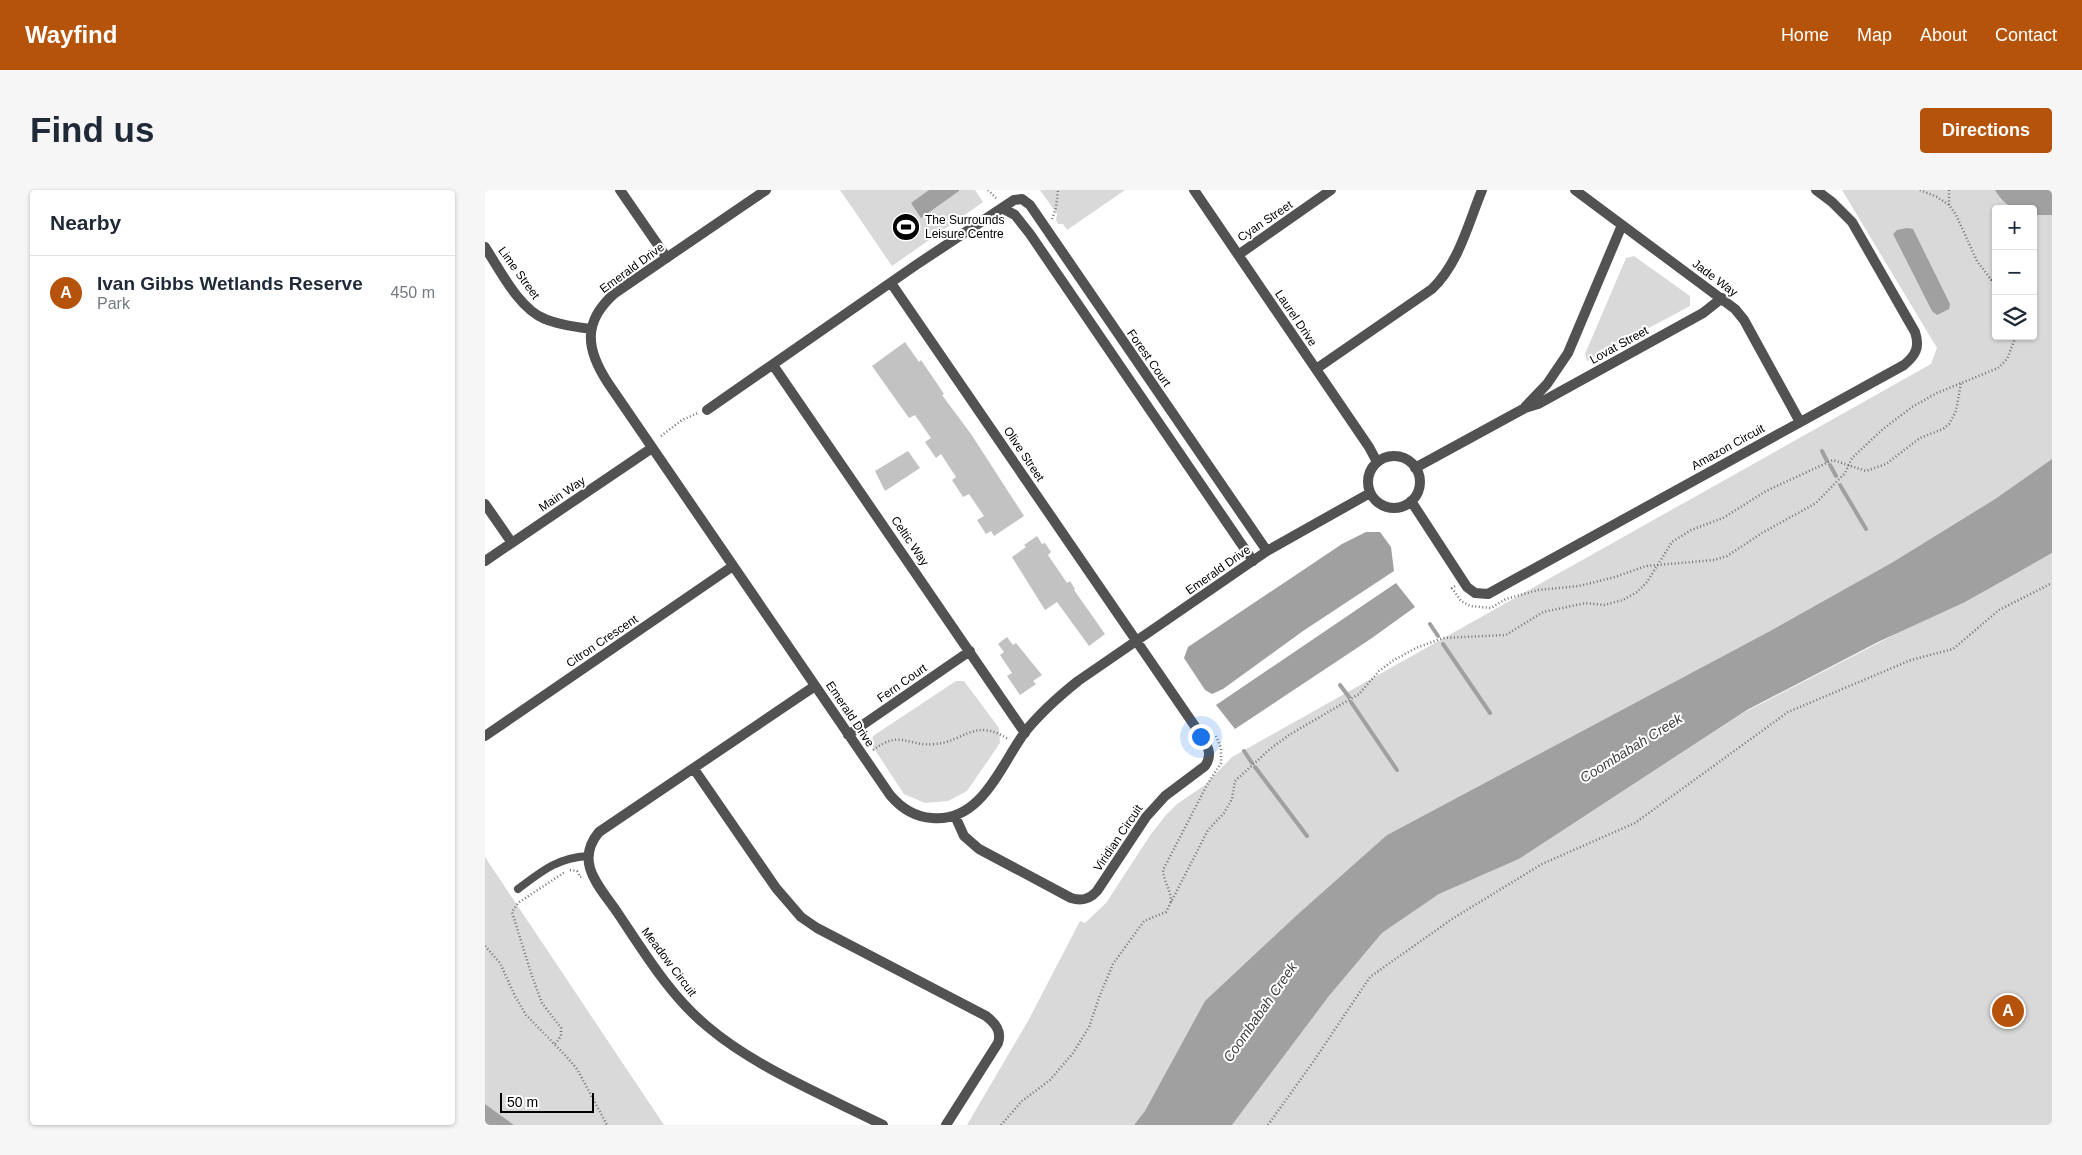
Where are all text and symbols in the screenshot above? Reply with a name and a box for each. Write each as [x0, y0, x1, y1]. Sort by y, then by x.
text: Wayfind [25, 21, 117, 48]
text: Home [1781, 25, 1829, 45]
text: Map [1857, 25, 1892, 45]
text: About [1920, 25, 1967, 45]
text: Contact [1995, 25, 2057, 45]
button: Directions [1920, 108, 2052, 153]
text: Find us [30, 110, 154, 149]
street label: Cyan Street [1235, 197, 1296, 245]
map controls [1992, 205, 2037, 340]
button: + [1992, 205, 2037, 250]
text: Nearby [50, 211, 121, 234]
sports icon: The Surrounds Leisure Centre [891, 212, 921, 242]
place label: The Surrounds Leisure Centre [925, 213, 1004, 241]
street label: Emerald Drive [597, 240, 667, 296]
street label: Lime Street [495, 244, 543, 302]
button: − [1992, 250, 2037, 295]
street label: Jade Way [1690, 256, 1740, 300]
text: Ivan Gibbs Wetlands Reserve [97, 273, 363, 294]
text: A [60, 284, 72, 301]
text: 450 m [391, 284, 435, 301]
street label: Laurel Drive [1272, 287, 1320, 349]
text: Park [97, 295, 130, 312]
button: layers [1992, 295, 2037, 340]
street label: Lovat Street [1587, 323, 1651, 367]
street label: Forest Court [1124, 327, 1174, 390]
street label: Amazon Circuit [1689, 421, 1768, 473]
street label: Olive Street [1001, 424, 1048, 484]
street label: Main Way [536, 473, 588, 515]
street label: Celtic Way [888, 513, 932, 569]
street label: Emerald Drive [1183, 542, 1253, 598]
street label: Citron Crescent [564, 612, 641, 670]
street label: Fern Court [874, 660, 930, 705]
street label: Emerald Drive [823, 679, 877, 750]
water label: Coombabah Creek [1577, 710, 1686, 786]
your location [1188, 724, 1214, 750]
street label: Viridian Circuit [1091, 802, 1146, 874]
street label: Meadow Circuit [639, 925, 700, 1000]
water label: Coombabah Creek [1220, 958, 1301, 1065]
pin: A [1992, 992, 2024, 1030]
scale bar [500, 1090, 594, 1113]
text: 50 m [507, 1094, 538, 1110]

